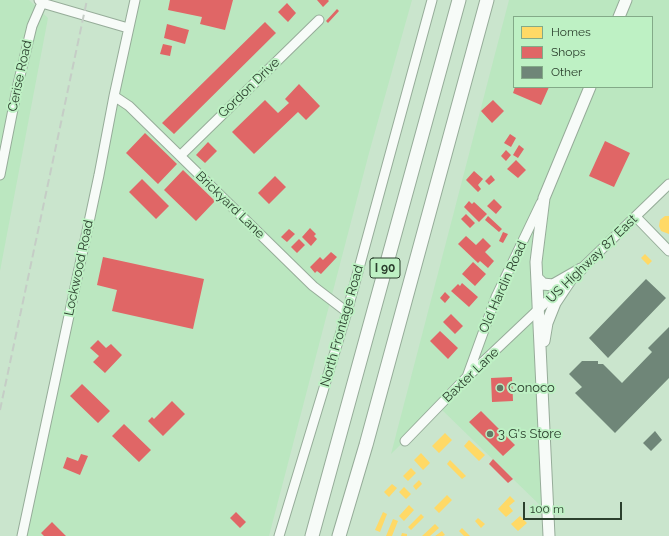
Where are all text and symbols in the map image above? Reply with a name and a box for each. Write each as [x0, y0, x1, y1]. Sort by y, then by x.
legend [513, 16, 653, 88]
text: Homes [551, 25, 591, 39]
street label: Cerise Road [5, 39, 35, 113]
text: Shops [551, 45, 586, 59]
street label: Gordon Drive [215, 55, 283, 121]
text: Other [551, 65, 582, 79]
street label: Brickyard Lane [192, 168, 268, 242]
street label: US Highway 87 East [543, 212, 641, 306]
street label: Lockwood Road [61, 219, 97, 317]
street label: Old Hardin Road [476, 239, 530, 335]
road number: I 90 [370, 258, 400, 278]
street label: North Frontage Road [317, 263, 367, 389]
street label: Baxter Lane [440, 344, 502, 406]
place label: Conoco [508, 380, 555, 396]
marker: Conoco [495, 383, 505, 393]
place label: 3 G's Store [498, 426, 561, 442]
marker: 3 G's Store [485, 429, 495, 439]
scale bar [525, 494, 624, 520]
text: 100 m [530, 502, 564, 516]

